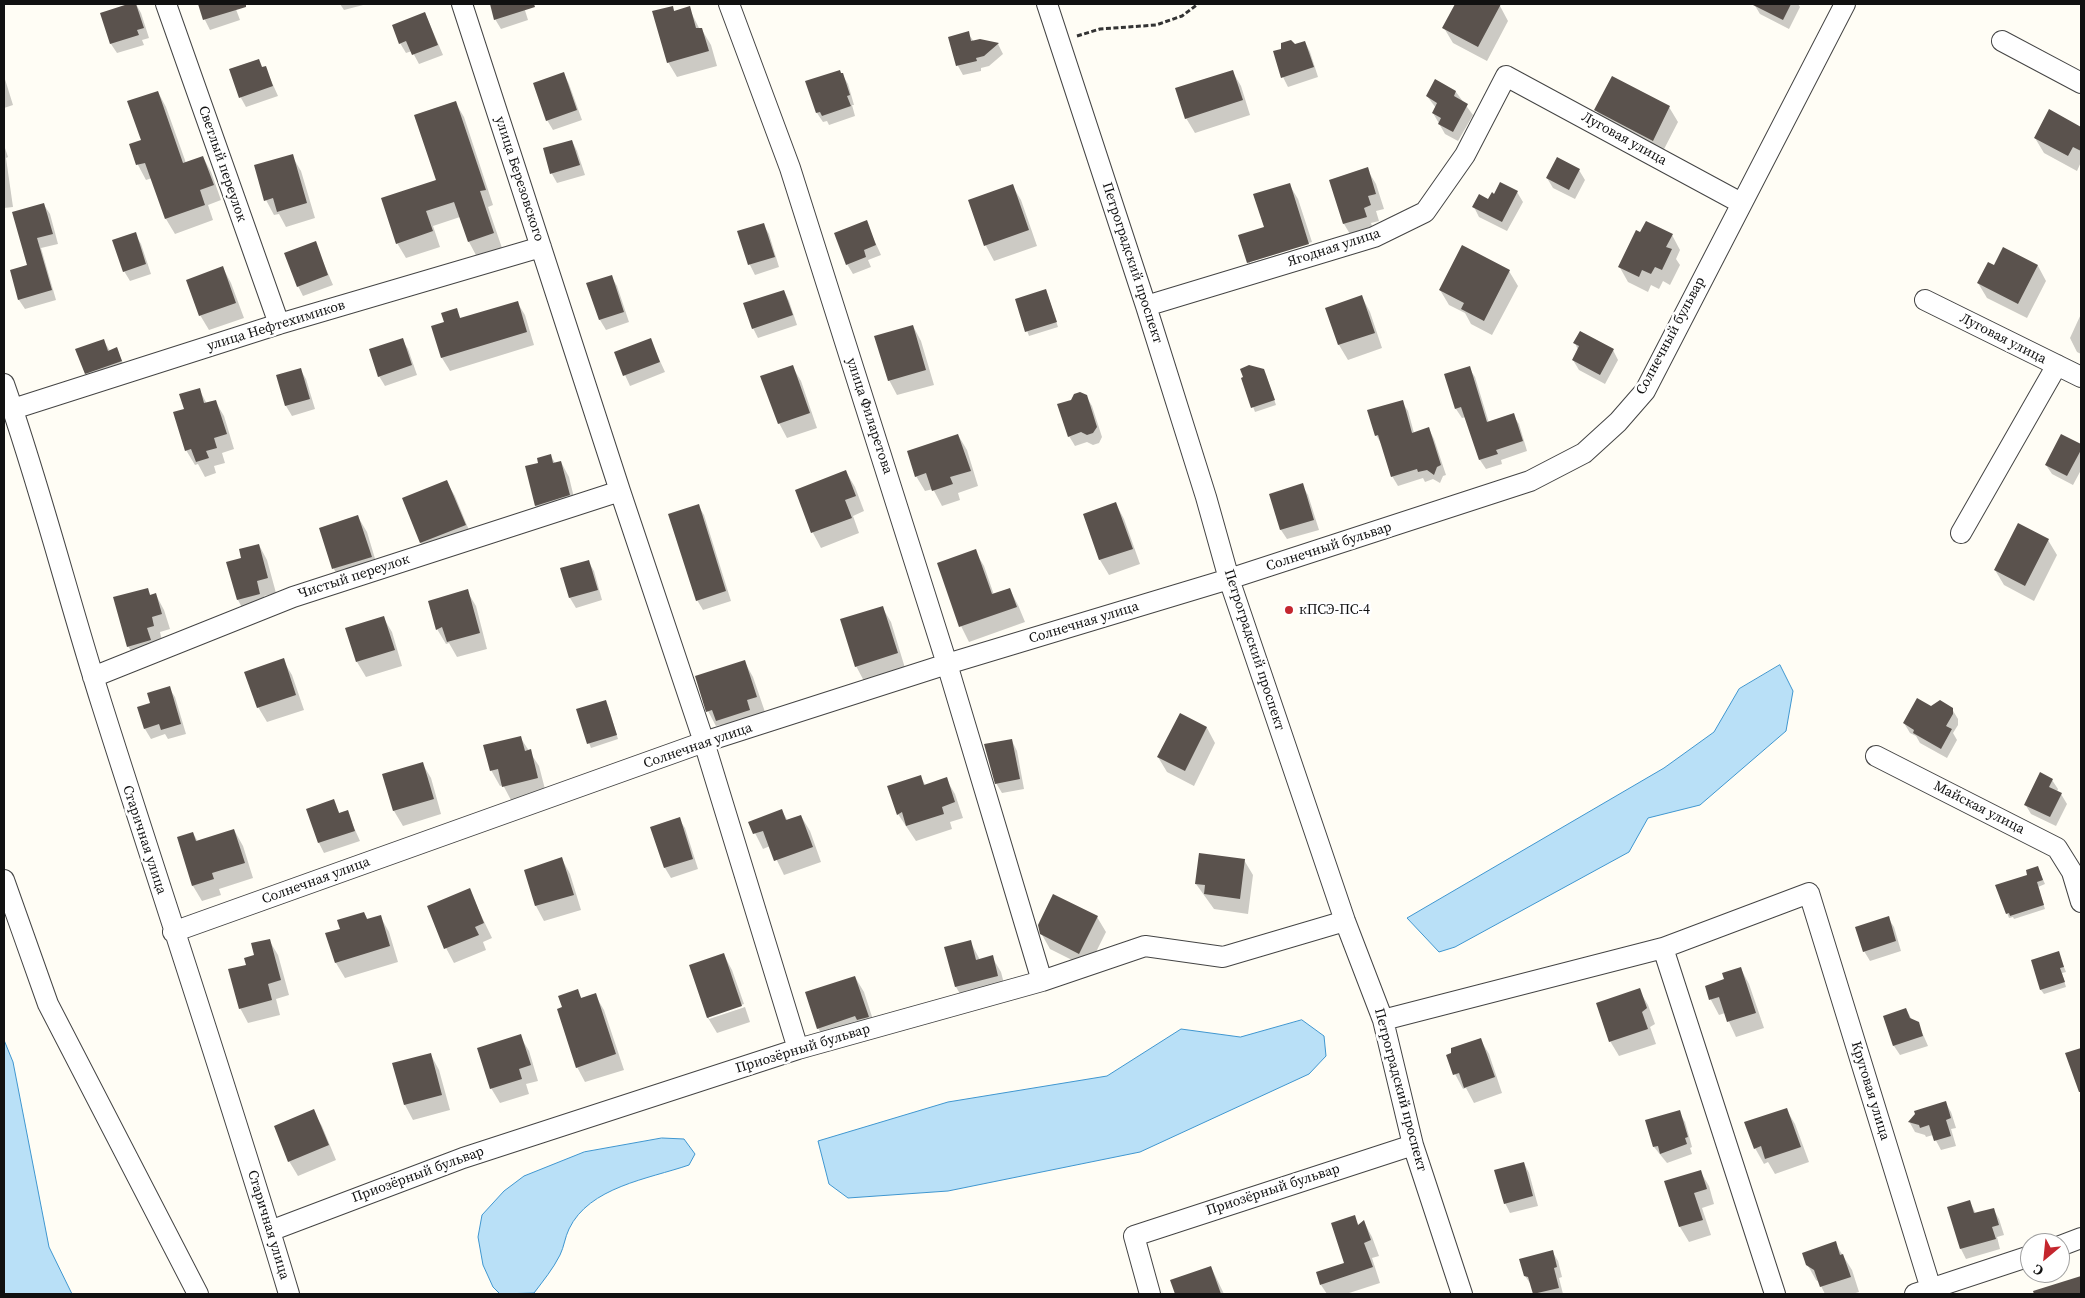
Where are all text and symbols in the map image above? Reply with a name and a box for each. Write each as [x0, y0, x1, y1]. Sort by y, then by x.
street label: Светлый переулок [194, 104, 250, 224]
street label: Луговая улица [1578, 109, 1670, 169]
street label: улица Березовского [491, 114, 547, 244]
street label: Петроградский проспект [1098, 180, 1166, 346]
street label: Ягодная улица [1285, 225, 1383, 271]
street label: Солнечный бульвар [1633, 274, 1709, 398]
street label: улица Нефтехимиков [205, 297, 347, 355]
street label: Луговая улица [1957, 310, 2049, 368]
street label: улица Филаретова [842, 356, 896, 476]
street label: Солнечный бульвар [1264, 519, 1394, 575]
street label: Чистый переулок [296, 551, 412, 603]
street label: Петроградский проспект [1220, 567, 1288, 733]
street label: Солнечная улица [1027, 598, 1141, 648]
place label: кПСЭ-ПС-4 [1299, 602, 1370, 618]
marker: кПСЭ-ПС-4 [1283, 604, 1295, 616]
street label: Солнечная улица [641, 720, 755, 772]
street label: Майская улица [1931, 778, 2027, 838]
street label: Старичная улица [118, 783, 170, 897]
street label: Солнечная улица [260, 854, 372, 908]
street label: Петроградский проспект [1370, 1006, 1430, 1174]
street label: Приозёрный бульвар [734, 1021, 872, 1077]
street label: Круговая улица [1847, 1040, 1893, 1142]
street label: Приозёрный бульвар [350, 1143, 486, 1207]
street label: Приозёрный бульвар [1204, 1160, 1342, 1220]
street label: Старичная улица [243, 1168, 293, 1282]
north arrow [2020, 1233, 2070, 1283]
text: С [2030, 1259, 2047, 1281]

